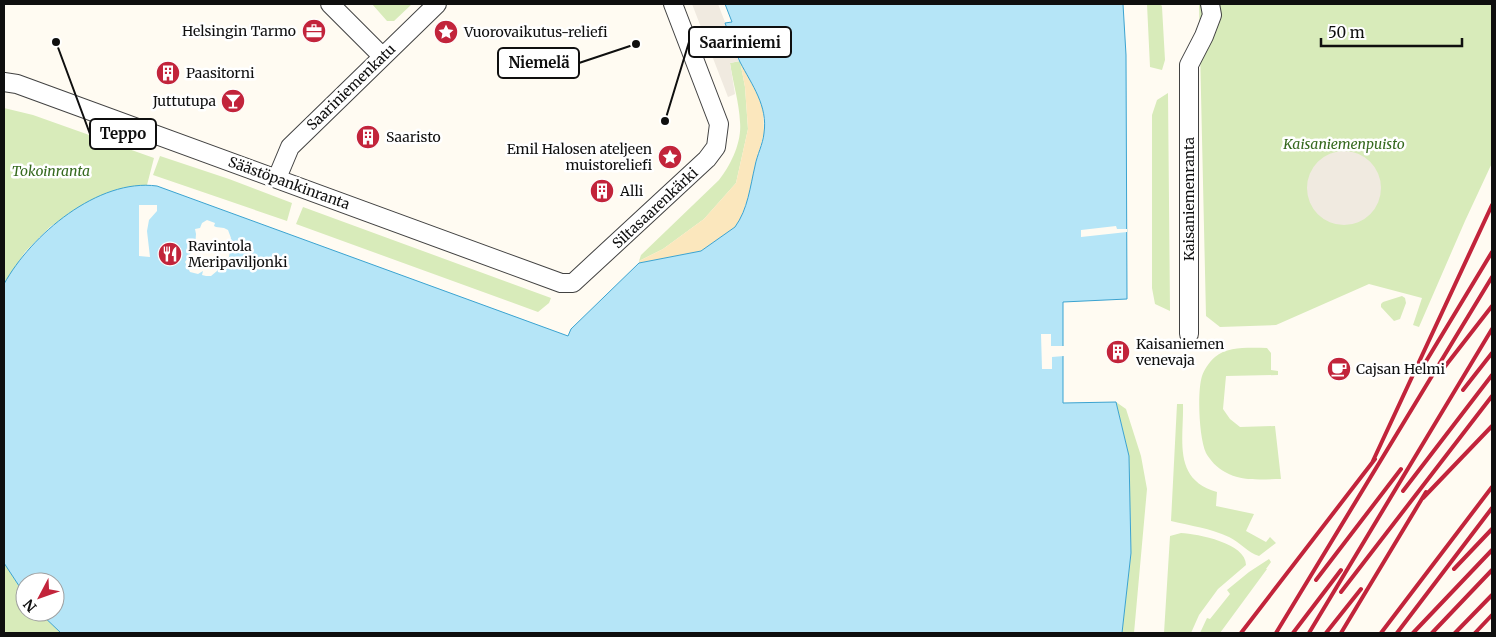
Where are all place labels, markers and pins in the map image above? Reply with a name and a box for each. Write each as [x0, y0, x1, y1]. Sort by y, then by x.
office icon: Helsingin Tarmo [301, 18, 327, 44]
place icon: Vuorovaikutus-reliefi [433, 19, 459, 45]
place label: Helsingin Tarmo [182, 22, 296, 40]
place label: Vuorovaikutus-reliefi [463, 23, 608, 41]
callout: Saariniemi [689, 27, 791, 57]
callout: Niemelä [498, 48, 579, 78]
building icon: Paasitorni [155, 60, 181, 86]
place label: Paasitorni [186, 64, 255, 82]
bar icon: Juttutupa [220, 88, 246, 114]
place label: Juttutupa [152, 92, 216, 110]
callout: Teppo [90, 119, 156, 149]
building icon: Saaristo [355, 124, 381, 150]
place label: Saaristo [386, 128, 441, 146]
place label: Emil Halosen ateljeen muistoreliefi [507, 140, 652, 174]
place icon: Emil Halosen ateljeen muistoreliefi [657, 144, 683, 170]
building icon: Alli [589, 178, 615, 204]
place label: Alli [619, 182, 644, 200]
place label: Ravintola Meripaviljonki [188, 237, 288, 271]
restaurant icon: Ravintola Meripaviljonki [157, 241, 183, 267]
place label: Kaisaniemen venevaja [1135, 335, 1224, 369]
building icon: Kaisaniemen venevaja [1105, 339, 1131, 365]
cafe icon: Cajsan Helmi [1326, 356, 1352, 382]
place label: Cajsan Helmi [1356, 360, 1445, 378]

